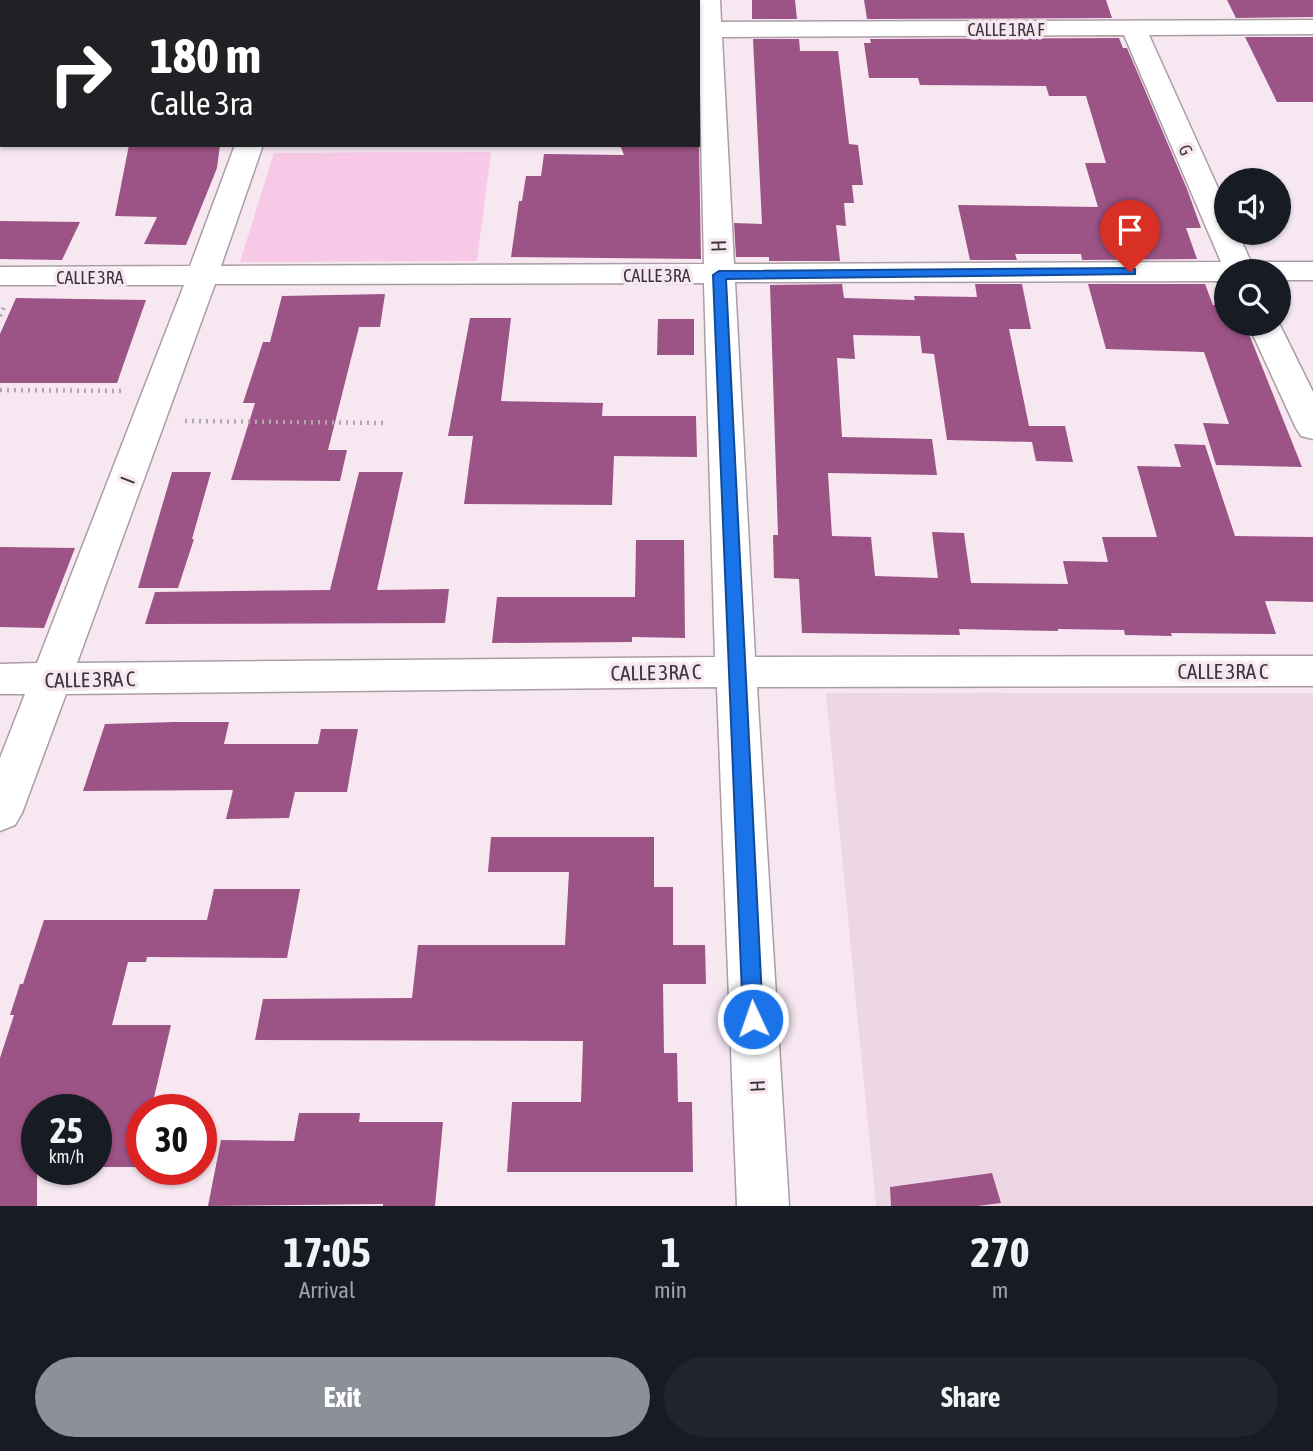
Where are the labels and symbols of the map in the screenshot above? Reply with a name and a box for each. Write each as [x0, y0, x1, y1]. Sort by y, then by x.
street label: CALLE 1RA F [968, 19, 1045, 40]
street label: G [1174, 141, 1198, 159]
pin [1100, 200, 1160, 272]
street label: H [706, 239, 730, 253]
street label: CALLE 3RA [623, 265, 691, 286]
street label: CALLE 3RA [56, 267, 124, 288]
street label: I [115, 473, 139, 487]
street label: CALLE 3RA C [610, 659, 702, 685]
street label: CALLE 3RA C [1178, 659, 1269, 683]
street label: CALLE 3RA C [44, 666, 136, 692]
position arrow [716, 982, 790, 1056]
street label: H [745, 1079, 769, 1093]
speed limit sign: 30 [126, 1094, 217, 1185]

